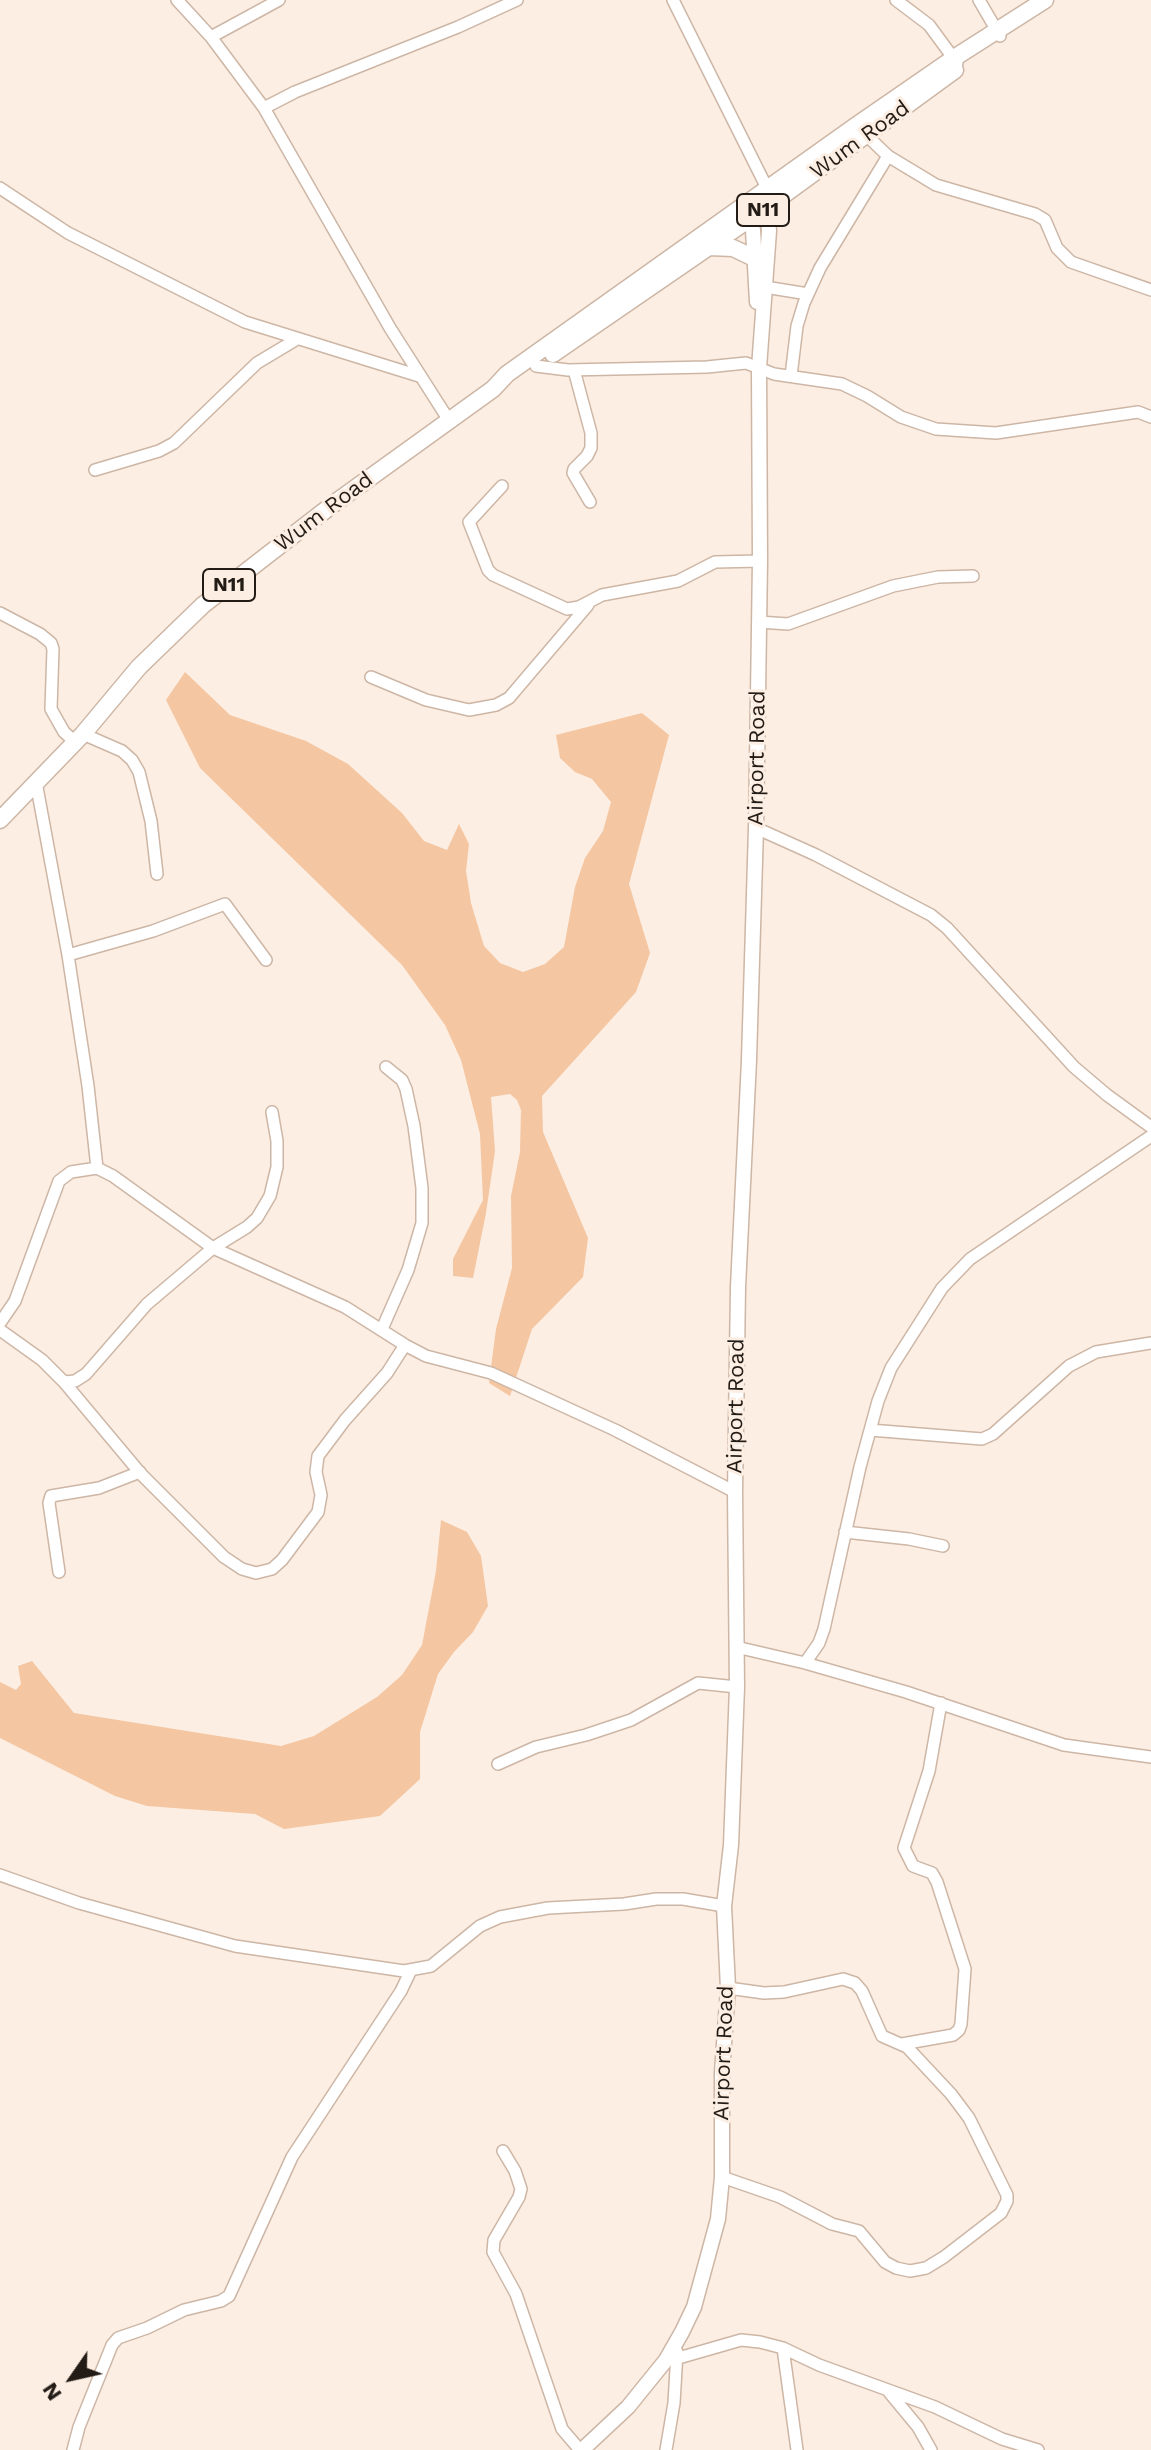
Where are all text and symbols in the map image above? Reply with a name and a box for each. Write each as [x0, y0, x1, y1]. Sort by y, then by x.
street label: Wum Road [805, 95, 915, 185]
road number: N11 [737, 194, 789, 226]
street label: Wum Road [270, 466, 378, 558]
road number: N11 [203, 569, 255, 601]
street label: Airport Road [743, 690, 771, 826]
street label: Airport Road [722, 1338, 750, 1474]
street label: Airport Road [708, 1985, 740, 2121]
north arrow [32, 2338, 112, 2418]
text: N [37, 2378, 67, 2405]

